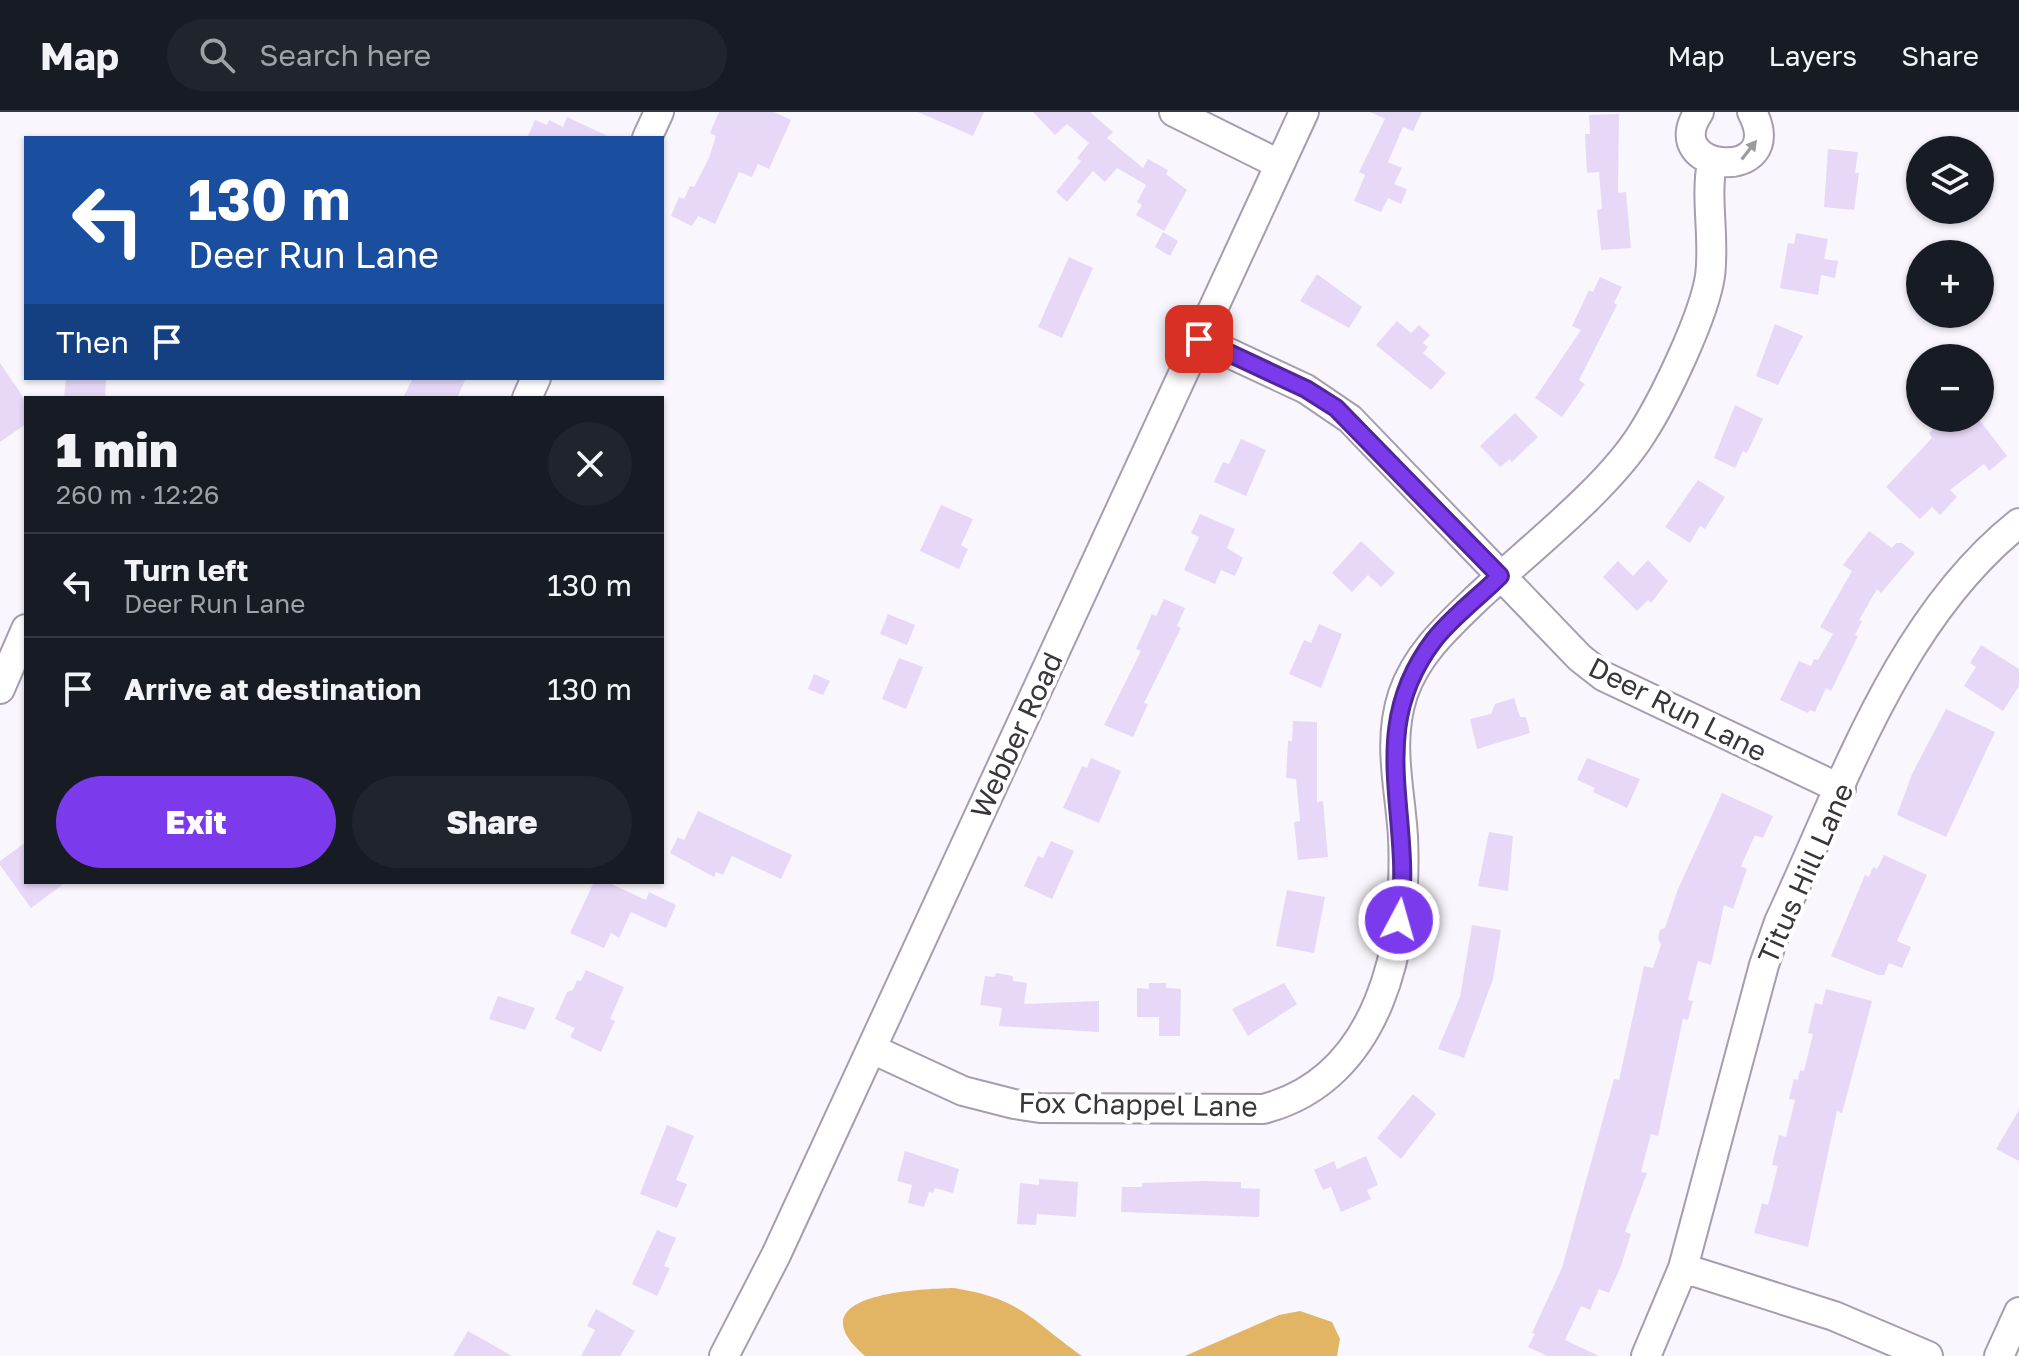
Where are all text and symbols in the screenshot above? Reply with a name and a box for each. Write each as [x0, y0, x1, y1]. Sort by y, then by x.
search box [167, 19, 727, 91]
text: Map [40, 33, 119, 78]
icon: search [195, 33, 239, 77]
text: Search here [259, 37, 431, 73]
text: Map [1667, 39, 1725, 72]
text: Layers [1769, 39, 1857, 72]
text: Share [1901, 39, 1979, 72]
map controls [1906, 136, 1994, 432]
button: layers [1906, 136, 1994, 224]
one-way arrow [1740, 140, 1757, 161]
text: 130 m [188, 165, 350, 232]
icon: left [56, 168, 160, 272]
text: Deer Run Lane [188, 233, 439, 276]
button: + [1906, 240, 1994, 328]
pin [1165, 305, 1233, 373]
icon: arrive [1177, 317, 1221, 361]
icon: arrive [145, 320, 189, 364]
text: Then [56, 324, 129, 360]
button: − [1906, 344, 1994, 432]
text: 1 min [56, 420, 178, 478]
button: close [548, 422, 632, 506]
text: 260 m · 12:26 [56, 479, 220, 510]
text: Turn left [124, 552, 249, 588]
icon: left [56, 563, 100, 607]
text: 130 m [547, 567, 632, 603]
text: Deer Run Lane [124, 588, 305, 619]
street label: Webber Road [963, 647, 1069, 823]
street label: Deer Run Lane [1584, 650, 1772, 768]
icon: arrive [56, 667, 100, 711]
text: Arrive at destination [124, 671, 421, 707]
text: 130 m [547, 671, 632, 707]
button: Exit [56, 776, 336, 868]
button: Share [352, 776, 632, 868]
street label: Titus Hill Lane [1750, 778, 1860, 968]
position arrow [1357, 878, 1441, 962]
street label: Fox Chappel Lane [1018, 1085, 1258, 1123]

